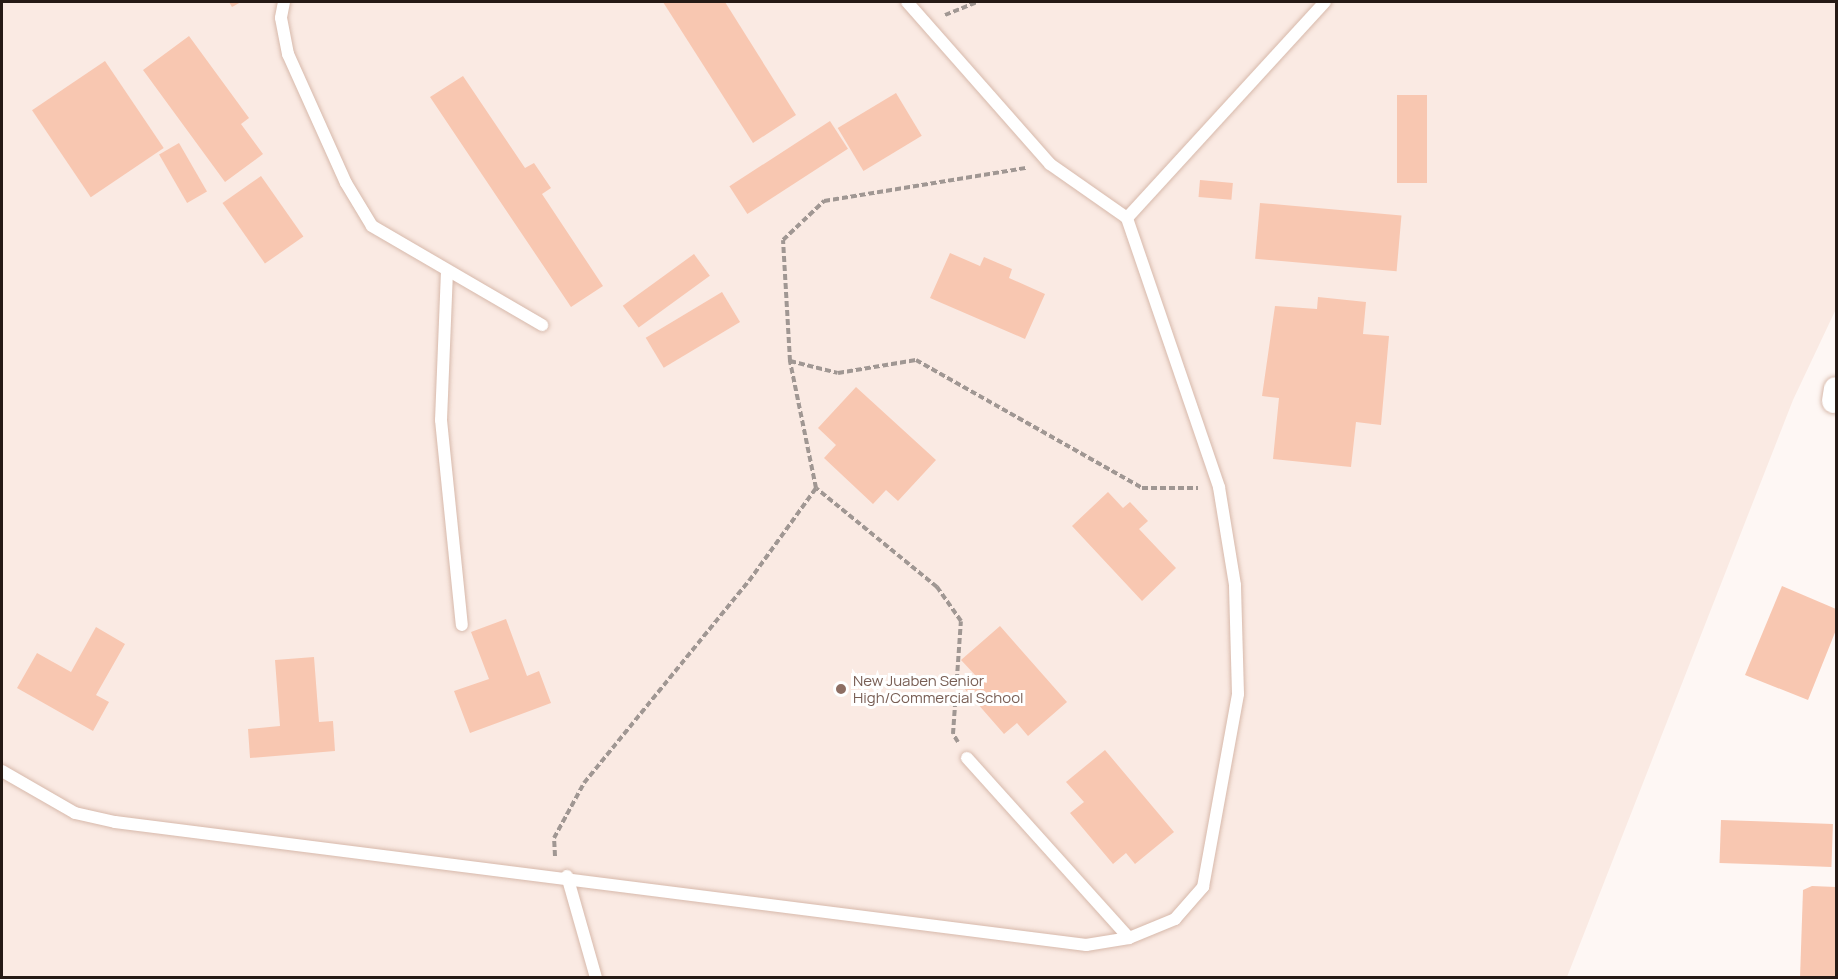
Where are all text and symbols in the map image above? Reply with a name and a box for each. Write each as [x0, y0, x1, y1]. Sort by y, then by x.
place label: New Juaben Senior High/Commercial School [853, 671, 1024, 706]
marker: New Juaben Senior High/Commercial School [834, 682, 848, 696]

